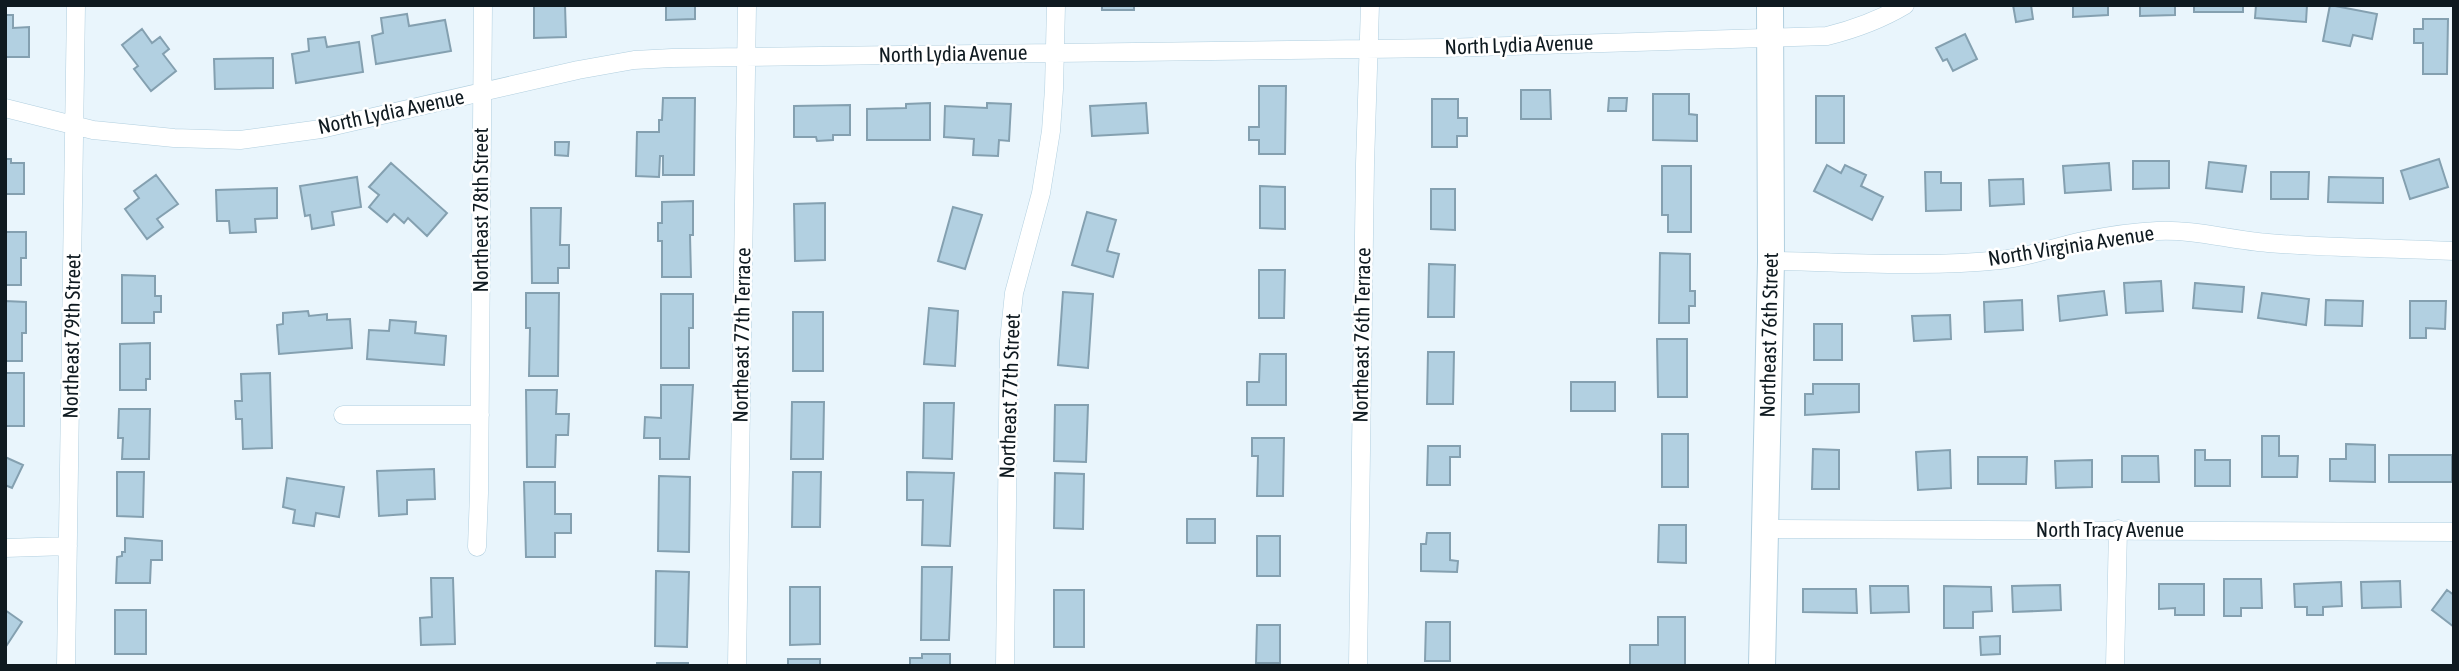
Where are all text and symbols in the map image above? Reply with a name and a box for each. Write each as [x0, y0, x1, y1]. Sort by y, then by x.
street label: North Lydia Avenue [1444, 29, 1594, 59]
street label: North Lydia Avenue [878, 40, 1028, 66]
street label: North Lydia Avenue [315, 84, 466, 138]
street label: Northeast 78th Street [468, 127, 492, 293]
street label: North Virginia Avenue [1986, 220, 2156, 270]
street label: Northeast 77th Terrace [727, 247, 755, 423]
street label: Northeast 76th Terrace [1347, 247, 1375, 423]
street label: Northeast 76th Street [1755, 252, 1782, 418]
street label: Northeast 79th Street [58, 253, 84, 419]
street label: Northeast 77th Street [994, 313, 1024, 479]
street label: North Tracy Avenue [2036, 517, 2184, 541]

